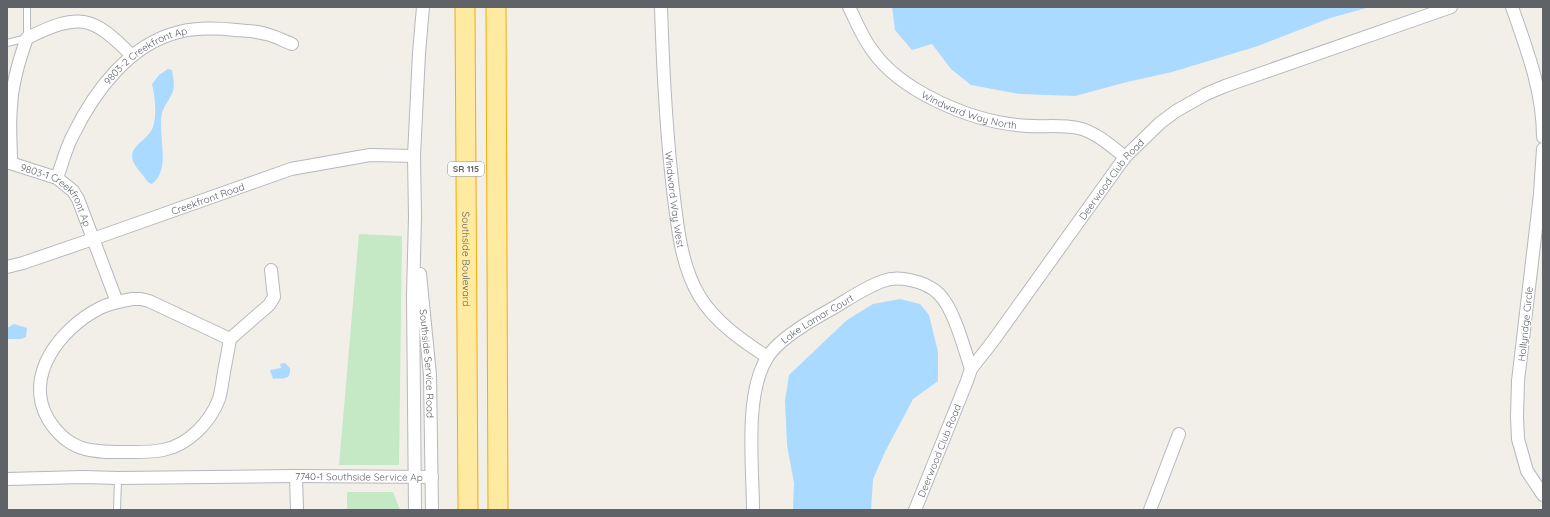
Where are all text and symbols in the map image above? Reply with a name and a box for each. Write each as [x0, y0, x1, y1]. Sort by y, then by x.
street label: 9803-2 Creekfront Ap [101, 24, 188, 87]
street label: Windward Way North [919, 88, 1018, 132]
street label: Deerwood Club Road [1076, 136, 1147, 222]
street label: Windward Way West [662, 151, 687, 249]
street label: 9803-1 Creekfront Ap [19, 161, 94, 228]
road number: SR 115 [448, 162, 484, 176]
street label: Creekfront Road [169, 180, 246, 218]
street label: Southside Boulevard [459, 212, 473, 306]
street label: Hollyridge Circle [1515, 286, 1536, 362]
street label: Lake Lamar Court [778, 291, 857, 347]
street label: Southside Service Road [417, 309, 437, 418]
street label: Deerwood Club Road [915, 402, 964, 499]
street label: 7740-1 Southside Service Ap [295, 470, 423, 484]

